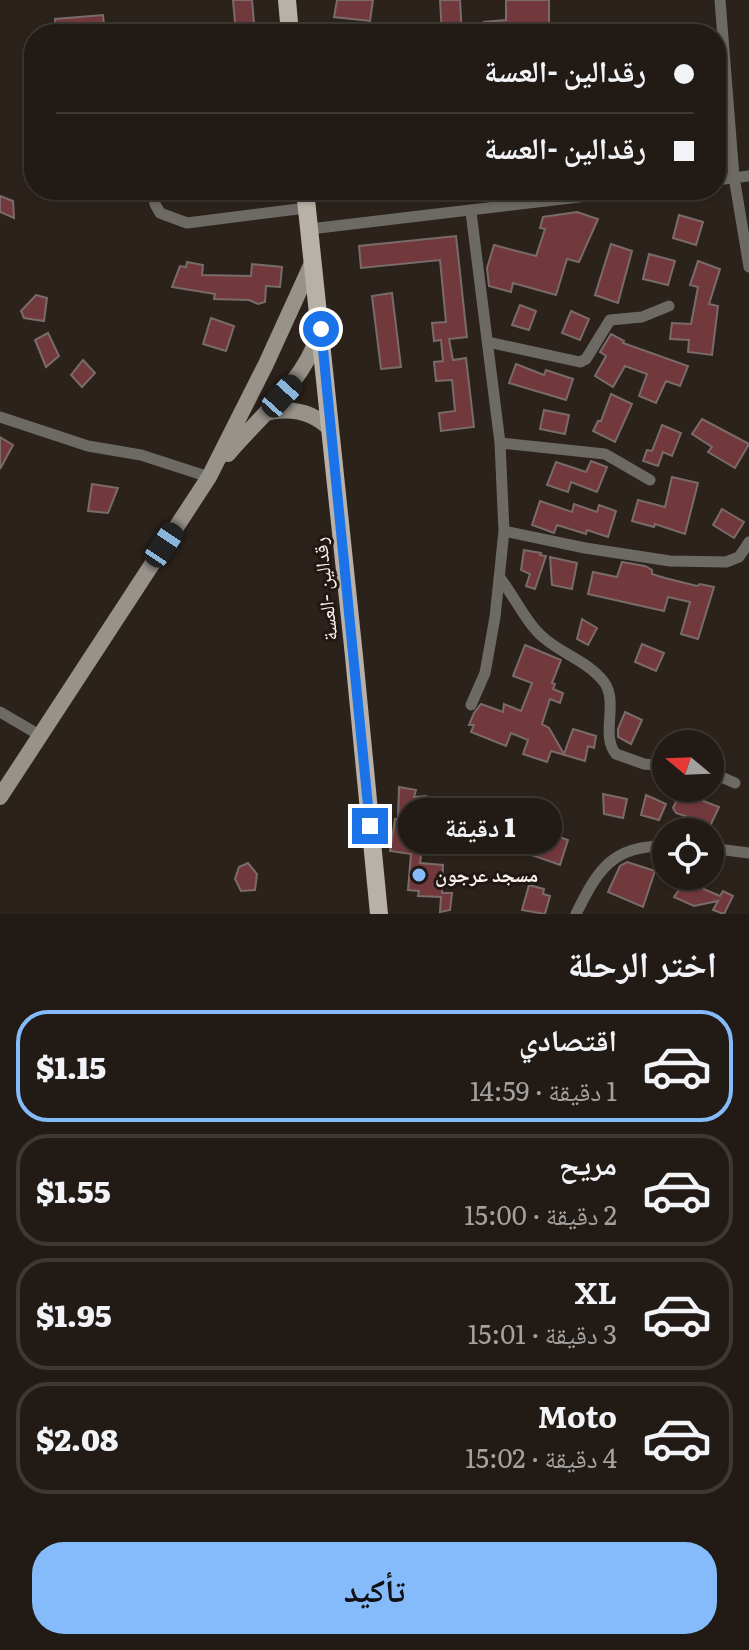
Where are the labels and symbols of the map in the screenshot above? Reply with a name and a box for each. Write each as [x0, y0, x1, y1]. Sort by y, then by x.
route start [303, 311, 339, 347]
car [257, 370, 307, 422]
car [141, 518, 187, 572]
street label: رقدالين -العسة [303, 536, 343, 643]
north arrow [652, 730, 724, 802]
callout: 1 دقيقة [398, 798, 562, 854]
route end [352, 808, 388, 844]
place label: مسجد عرجون [435, 858, 538, 888]
marker: مسجد عرجون [410, 866, 428, 884]

